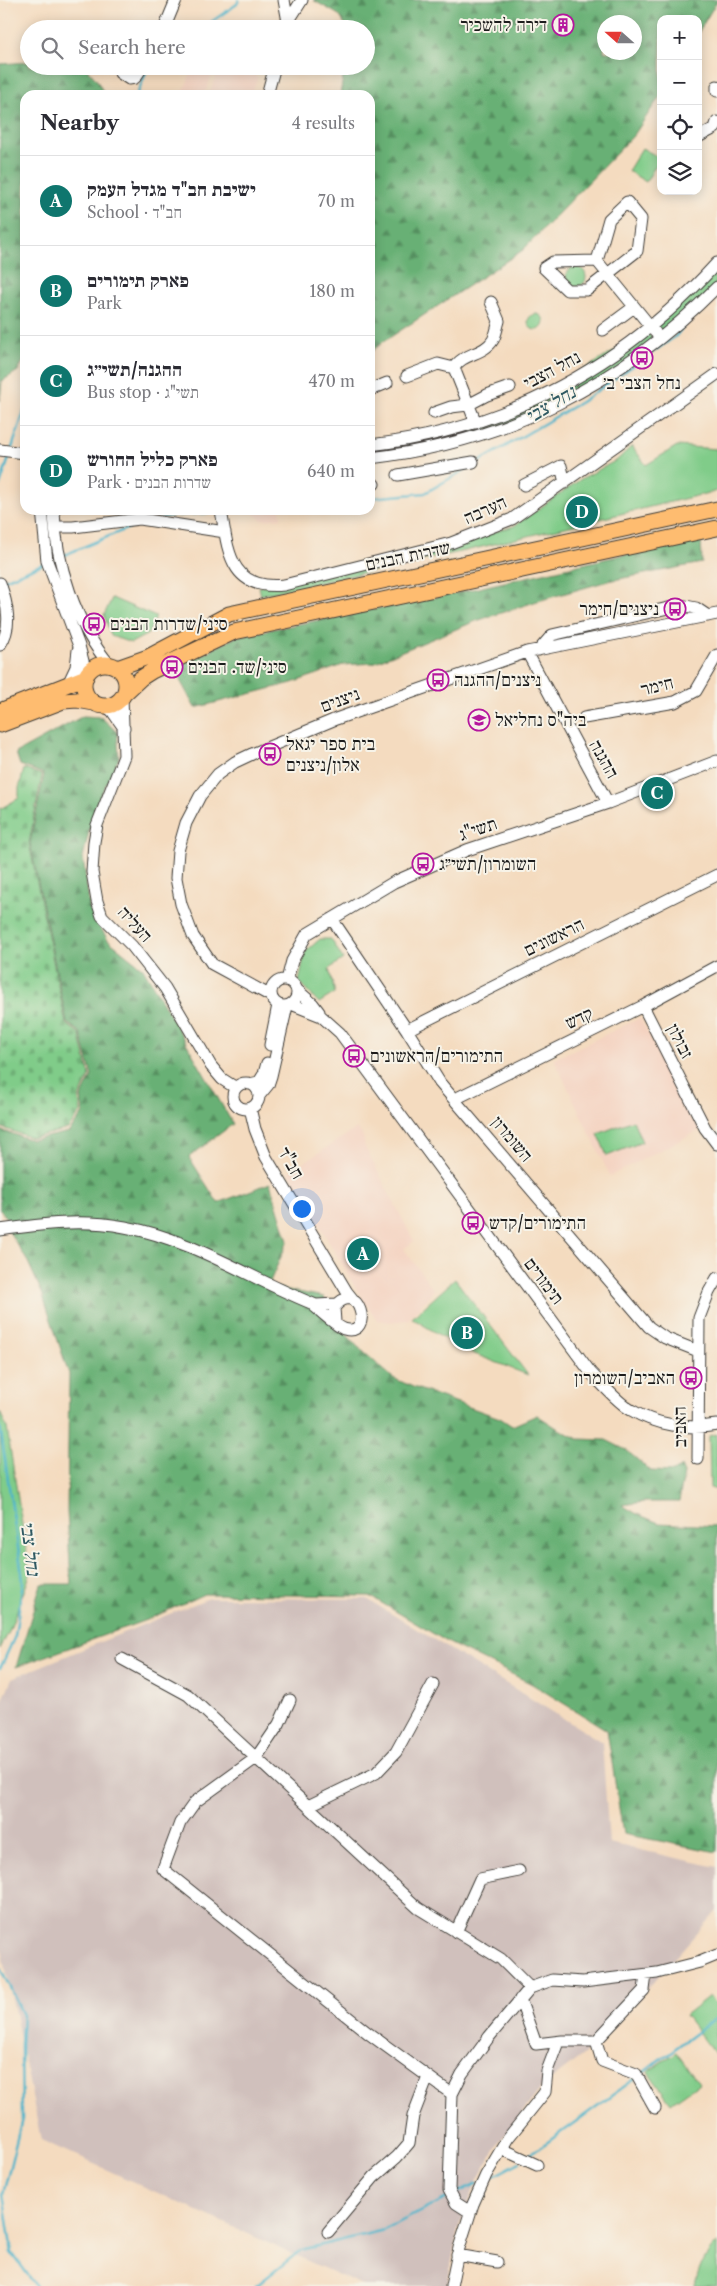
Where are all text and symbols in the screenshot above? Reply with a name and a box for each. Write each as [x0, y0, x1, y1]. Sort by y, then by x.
building icon: דירה להשכיר [551, 13, 575, 37]
place label: דירה להשכיר [460, 14, 547, 36]
north arrow [597, 15, 642, 60]
map controls [657, 15, 702, 195]
button: + [657, 15, 702, 60]
search box [20, 20, 375, 75]
icon: search [38, 34, 66, 62]
text: Search here [78, 36, 186, 59]
button: − [657, 60, 702, 105]
button: locate [657, 105, 702, 150]
text: Nearby [40, 110, 119, 135]
text: 4 results [292, 113, 355, 133]
button: layers [657, 150, 702, 195]
text: ישיבת חב"ד מגדל העמק [87, 178, 256, 201]
text: A [50, 191, 62, 211]
text: 70 m [318, 191, 355, 211]
text: School · חב"ד [87, 202, 182, 222]
text: פארק תימורים [87, 269, 189, 292]
text: B [50, 281, 62, 301]
text: 180 m [309, 281, 355, 301]
text: Park [87, 293, 122, 313]
street label: נחל הצבי [520, 346, 584, 394]
bus stop icon: נחל הצבי ב׳ [630, 346, 654, 370]
text: ההגנה/תשי״ג [87, 358, 182, 381]
text: C [50, 371, 62, 391]
text: 470 m [309, 371, 355, 391]
place label: נחל הצבי ב׳ [603, 372, 681, 394]
water label: נחל צבי [521, 380, 581, 428]
text: Bus stop · תשי"ג [87, 382, 199, 402]
text: פארק כליל החורש [87, 448, 218, 471]
text: D [49, 461, 63, 481]
text: 640 m [307, 461, 355, 481]
text: Park · שדרות הבנים [87, 472, 211, 492]
street label: הערבה [460, 491, 510, 529]
pin: D [566, 493, 598, 531]
street label: שדרות הבנים [364, 536, 452, 576]
bus stop icon: ניצנים/חימר [663, 597, 687, 621]
place label: ניצנים/חימר [579, 598, 659, 620]
bus stop icon: סיני/שדרות הבנים [82, 612, 106, 636]
place label: סיני/שדרות הבנים [110, 613, 228, 635]
bus stop icon: סיני/שד. הבנים [160, 655, 184, 679]
place label: סיני/שד. הבנים [188, 656, 287, 678]
bus stop icon: ניצנים/ההגנה [426, 668, 450, 692]
place label: ניצנים/ההגנה [454, 669, 541, 691]
street label: חימר [638, 671, 676, 701]
street label: ניצנים [317, 683, 363, 717]
school or university icon: ביה"ס נחליאל [467, 708, 491, 732]
place label: ביה"ס נחליאל [495, 709, 587, 731]
place label: בית ספר יגאל אלון/ניצנים [286, 733, 376, 776]
street label: ההגנה [584, 736, 624, 782]
bus stop icon: בית ספר יגאל אלון/ניצנים [258, 742, 282, 766]
pin: C [641, 774, 673, 812]
street label: תשי"ג [456, 812, 500, 846]
bus stop icon: השומרון/תשי״ג [411, 852, 435, 876]
place label: השומרון/תשי״ג [439, 853, 536, 875]
street label: העליה [113, 901, 157, 947]
street label: הראשונים [520, 913, 588, 961]
street label: קדש [562, 1002, 596, 1034]
street label: זבולון [662, 1020, 698, 1062]
bus stop icon: התימורים/הראשונים [342, 1044, 366, 1068]
place label: התימורים/הראשונים [370, 1045, 503, 1067]
street label: השומרון [487, 1112, 537, 1166]
street label: חב"ד [273, 1143, 309, 1183]
your location [289, 1196, 315, 1222]
bus stop icon: התימורים/קדש [461, 1211, 485, 1235]
place label: התימורים/קדש [489, 1212, 586, 1234]
pin: A [347, 1235, 379, 1273]
street label: תימורים [519, 1253, 569, 1309]
pin: B [451, 1314, 483, 1352]
bus stop icon: האביב/השומרון [679, 1366, 703, 1390]
place label: האביב/השומרון [574, 1367, 675, 1389]
street label: האביב [669, 1406, 691, 1448]
water label: נחל צבי [16, 1520, 45, 1578]

